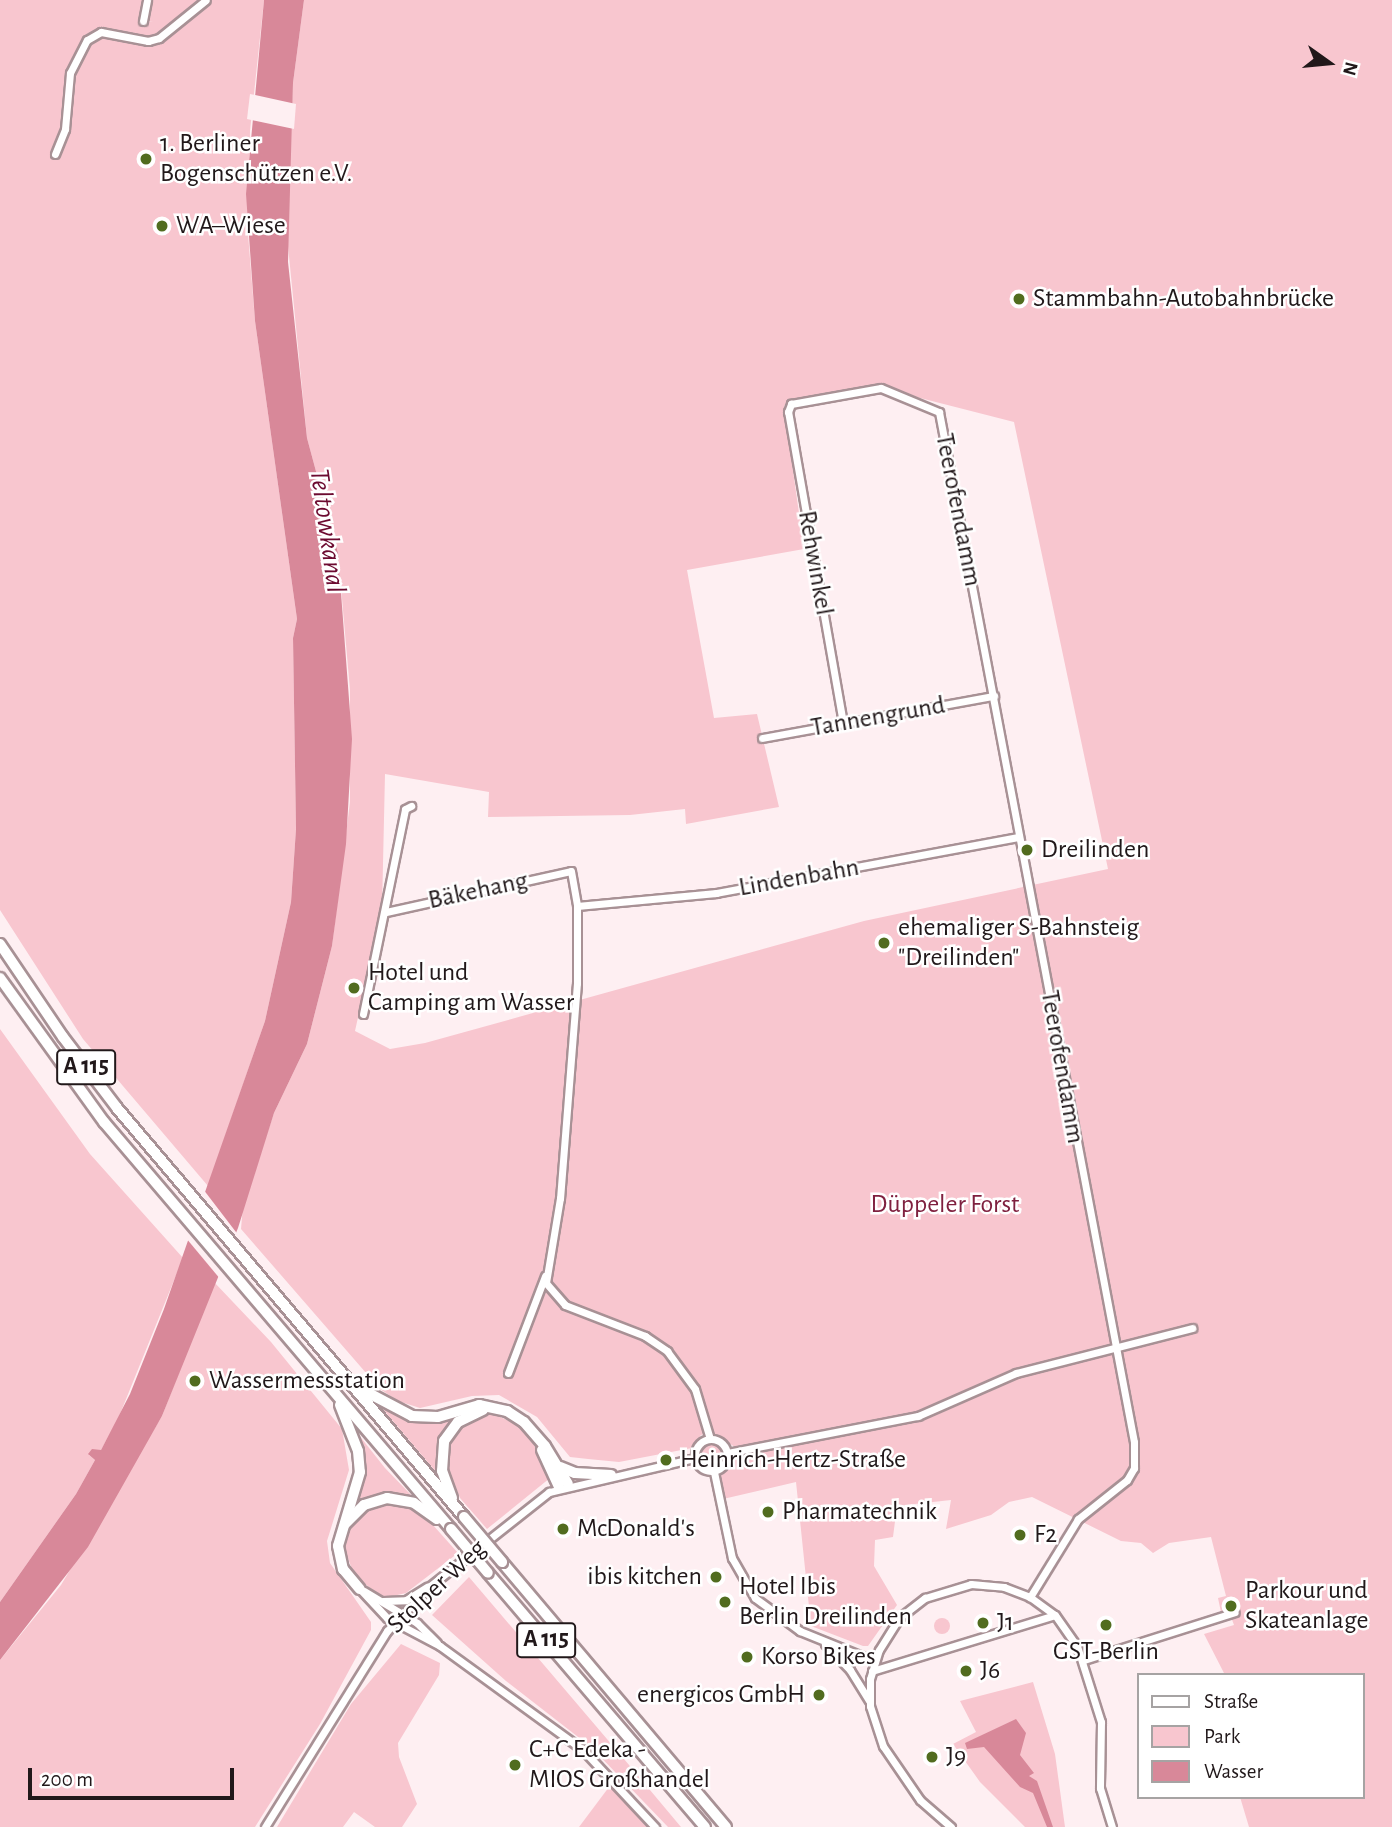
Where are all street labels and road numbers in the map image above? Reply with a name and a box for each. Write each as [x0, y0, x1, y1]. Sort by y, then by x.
street label: Teerofendamm [928, 431, 988, 589]
street label: Rehwinkel [790, 508, 840, 618]
street label: Tannengrund [808, 690, 948, 744]
street label: Lindenbahn [736, 852, 862, 904]
street label: Bäkehang [425, 865, 531, 917]
street label: Teerofendamm [1033, 988, 1091, 1146]
road number: A 115 [55, 1046, 118, 1087]
street label: Stolper Weg [381, 1533, 493, 1641]
road number: A 115 [514, 1620, 578, 1660]

